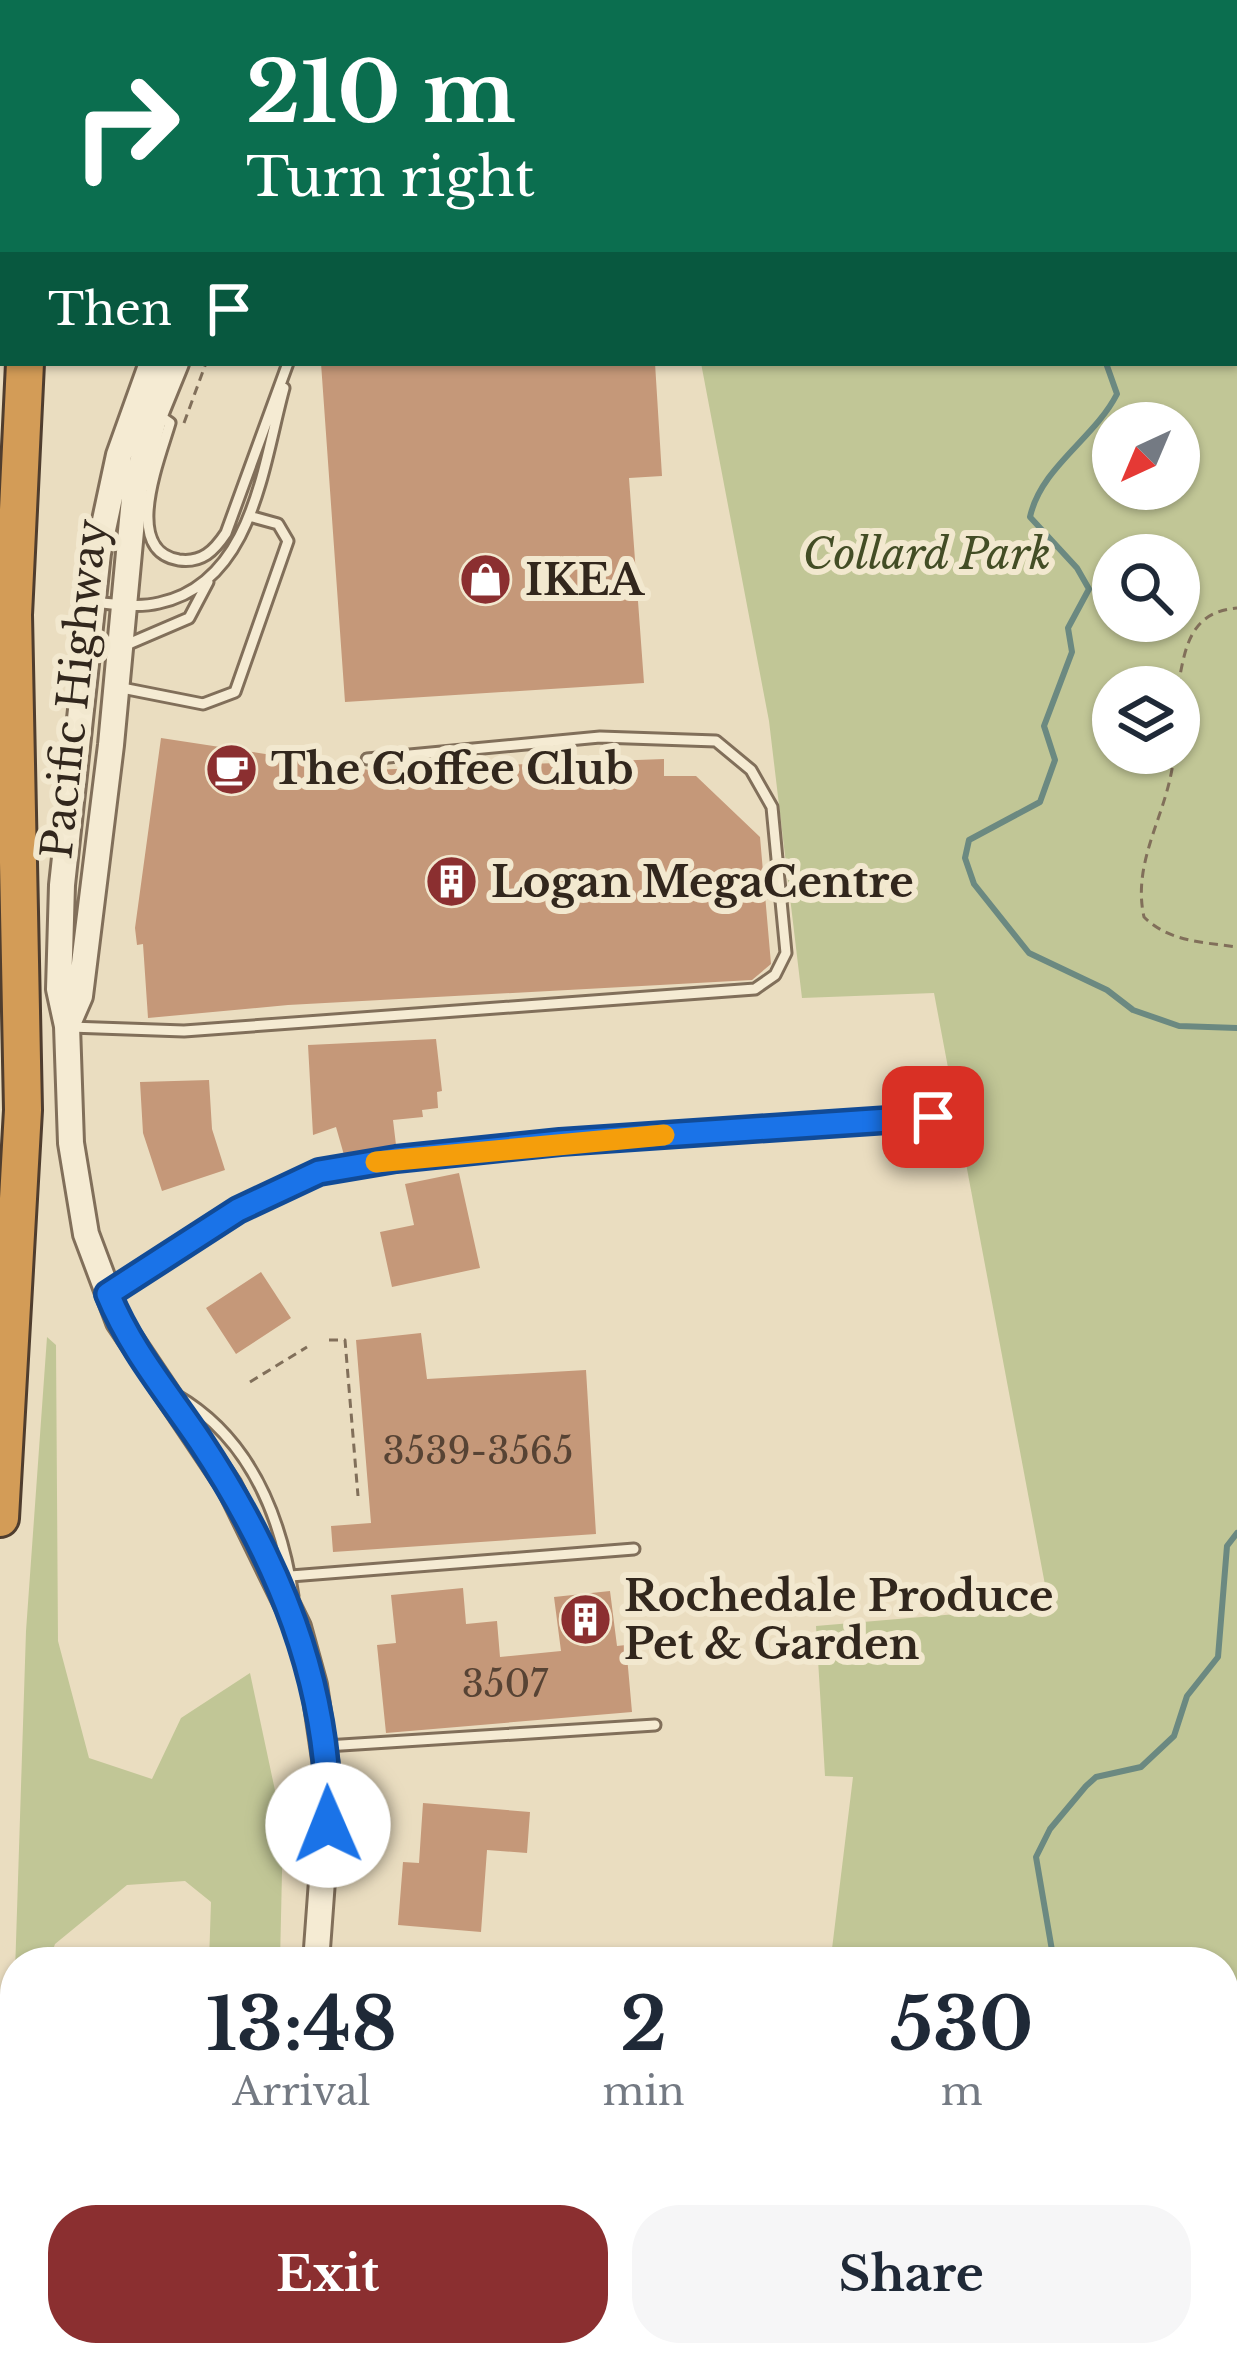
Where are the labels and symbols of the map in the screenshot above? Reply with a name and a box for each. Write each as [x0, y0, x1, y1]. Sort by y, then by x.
north arrow [1092, 402, 1200, 510]
street label: Pacific Highway [30, 516, 118, 861]
park label: Collard Park [803, 528, 1051, 580]
shop icon: IKEA [458, 552, 514, 608]
place label: IKEA [525, 554, 646, 606]
cafe icon: The Coffee Club [204, 741, 260, 797]
place label: The Coffee Club [271, 743, 633, 795]
building icon: Logan MegaCentre [424, 854, 480, 910]
place label: Logan MegaCentre [491, 856, 914, 908]
pin [882, 1066, 984, 1168]
house number: 3539-3565 [383, 1429, 573, 1474]
place label: Rochedale Produce Pet & Garden [624, 1570, 1053, 1670]
building icon: Rochedale Produce Pet & Garden [557, 1592, 613, 1648]
house number: 3507 [462, 1662, 549, 1707]
position arrow [265, 1762, 391, 1888]

